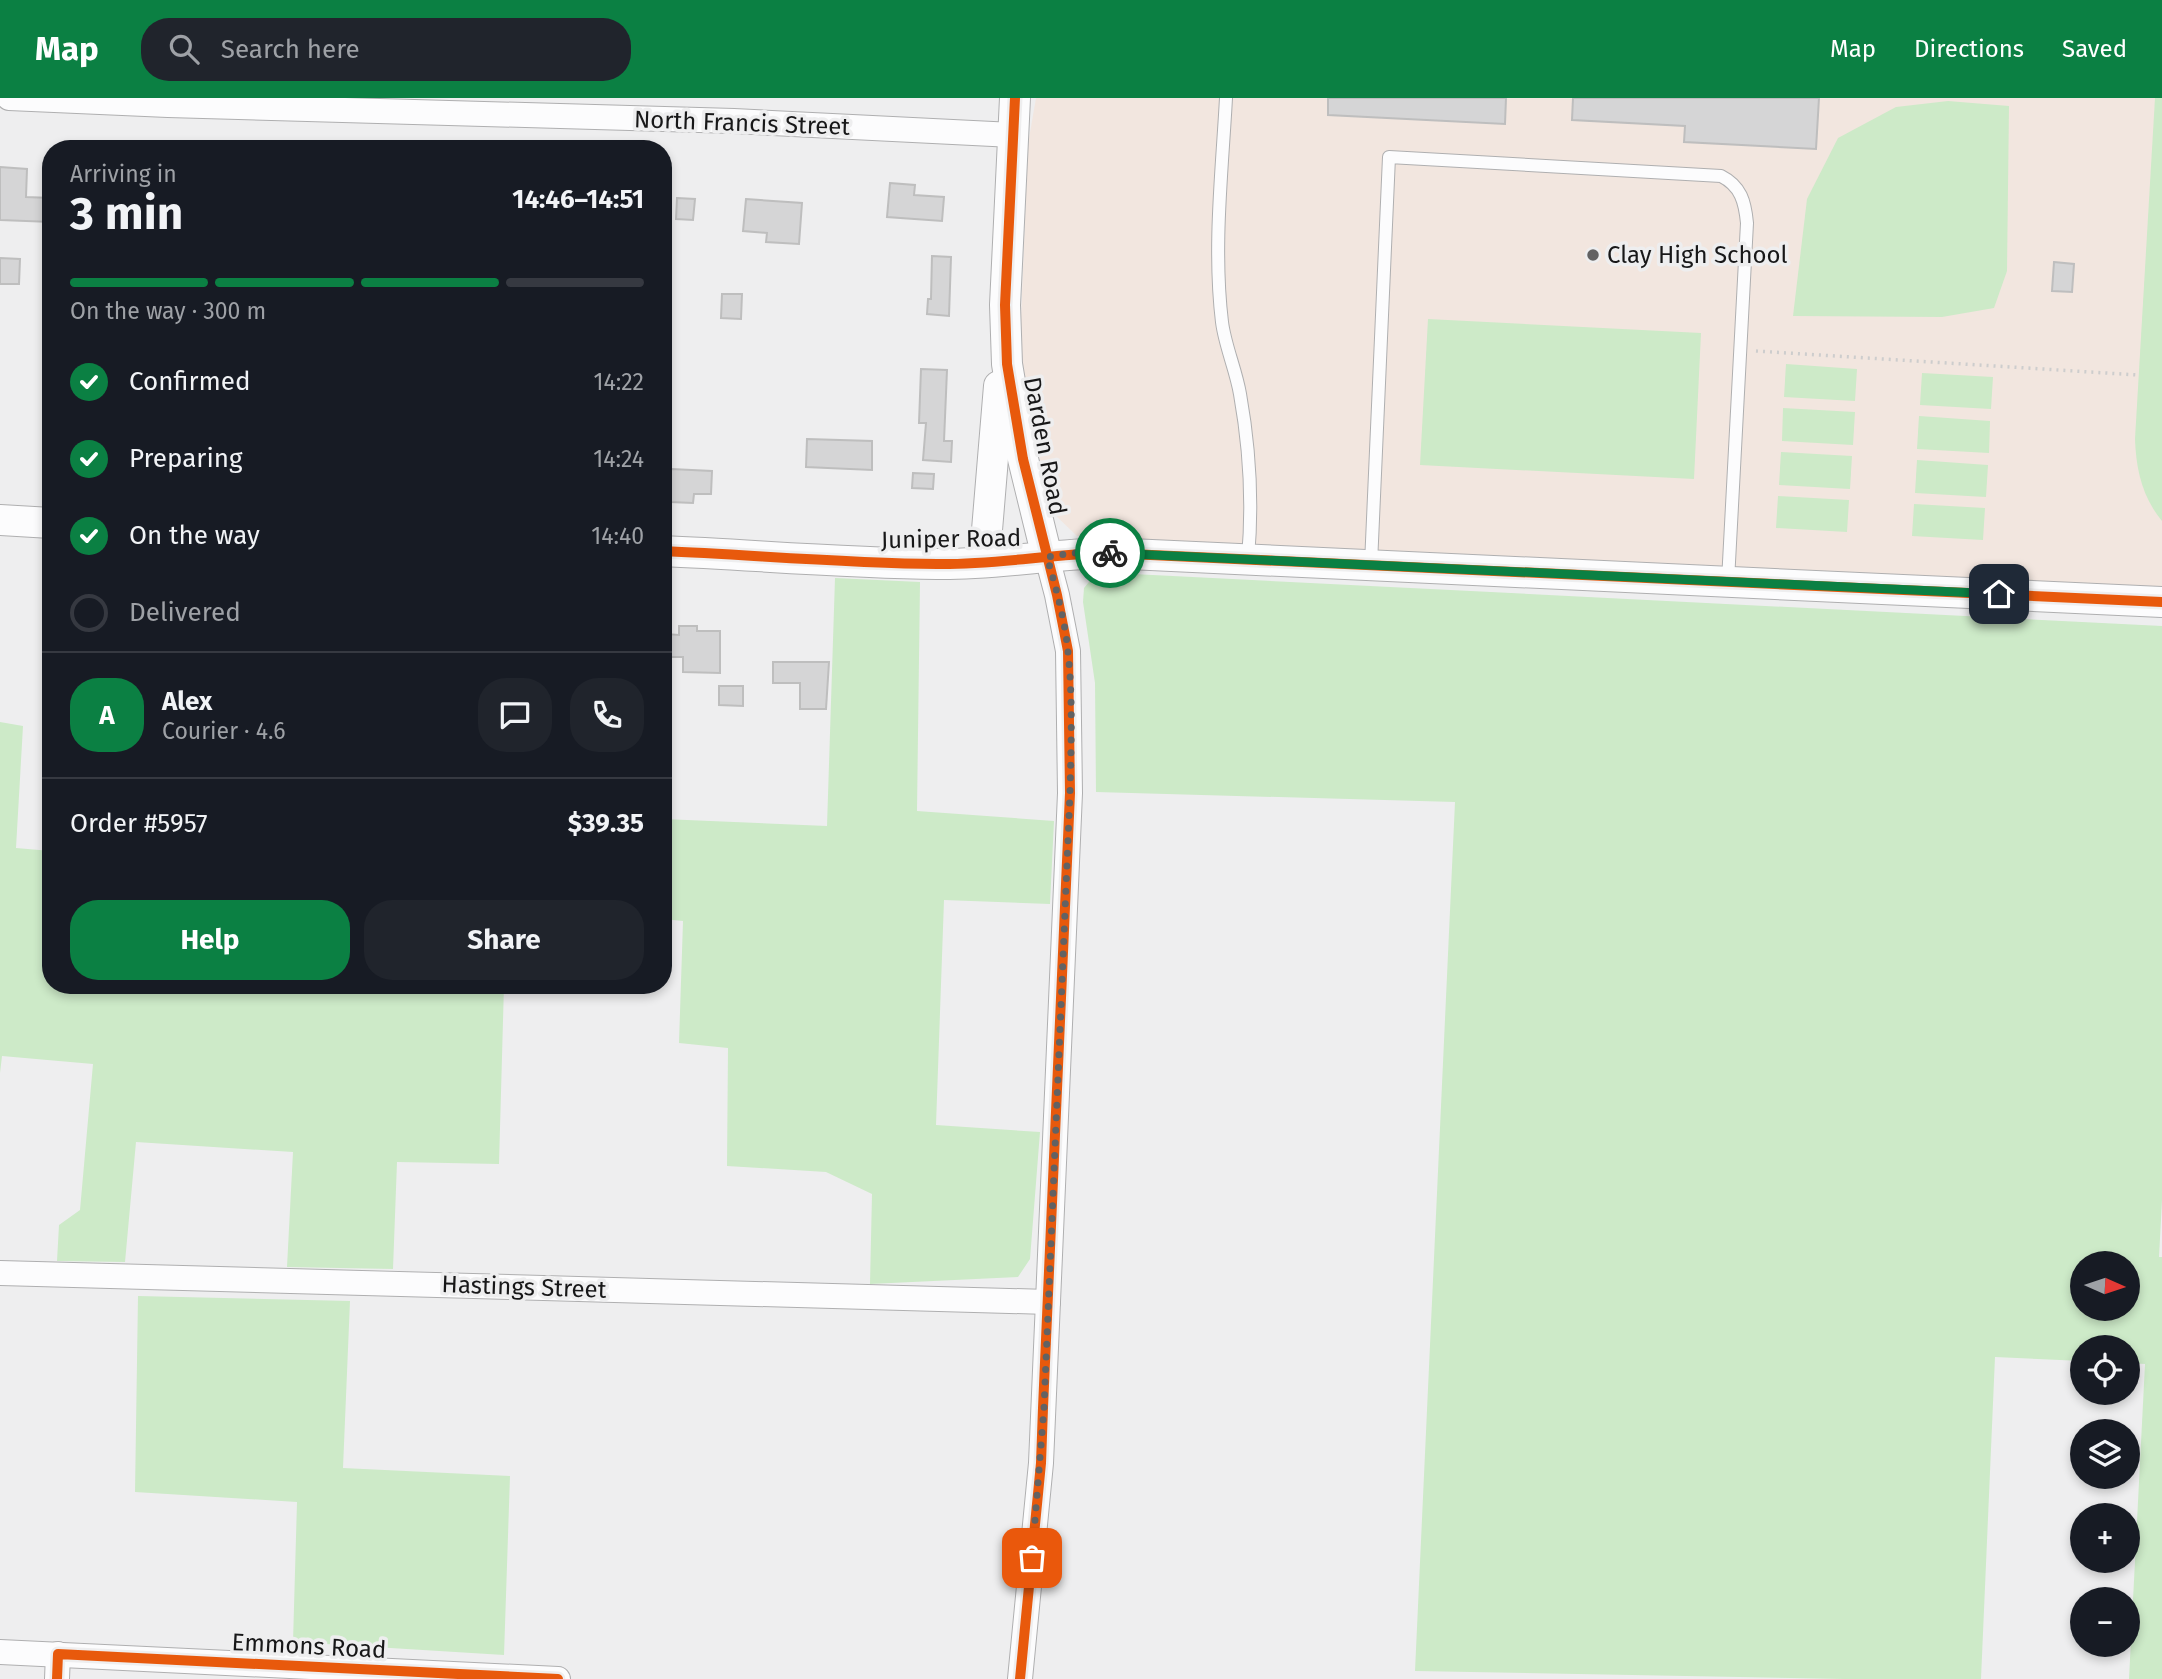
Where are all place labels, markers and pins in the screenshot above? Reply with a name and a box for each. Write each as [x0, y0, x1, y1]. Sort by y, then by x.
place label: Clay High School [1607, 241, 1788, 269]
marker: Clay High School [1585, 247, 1601, 263]
pin [1969, 564, 2029, 624]
pin [1002, 1528, 1062, 1588]

